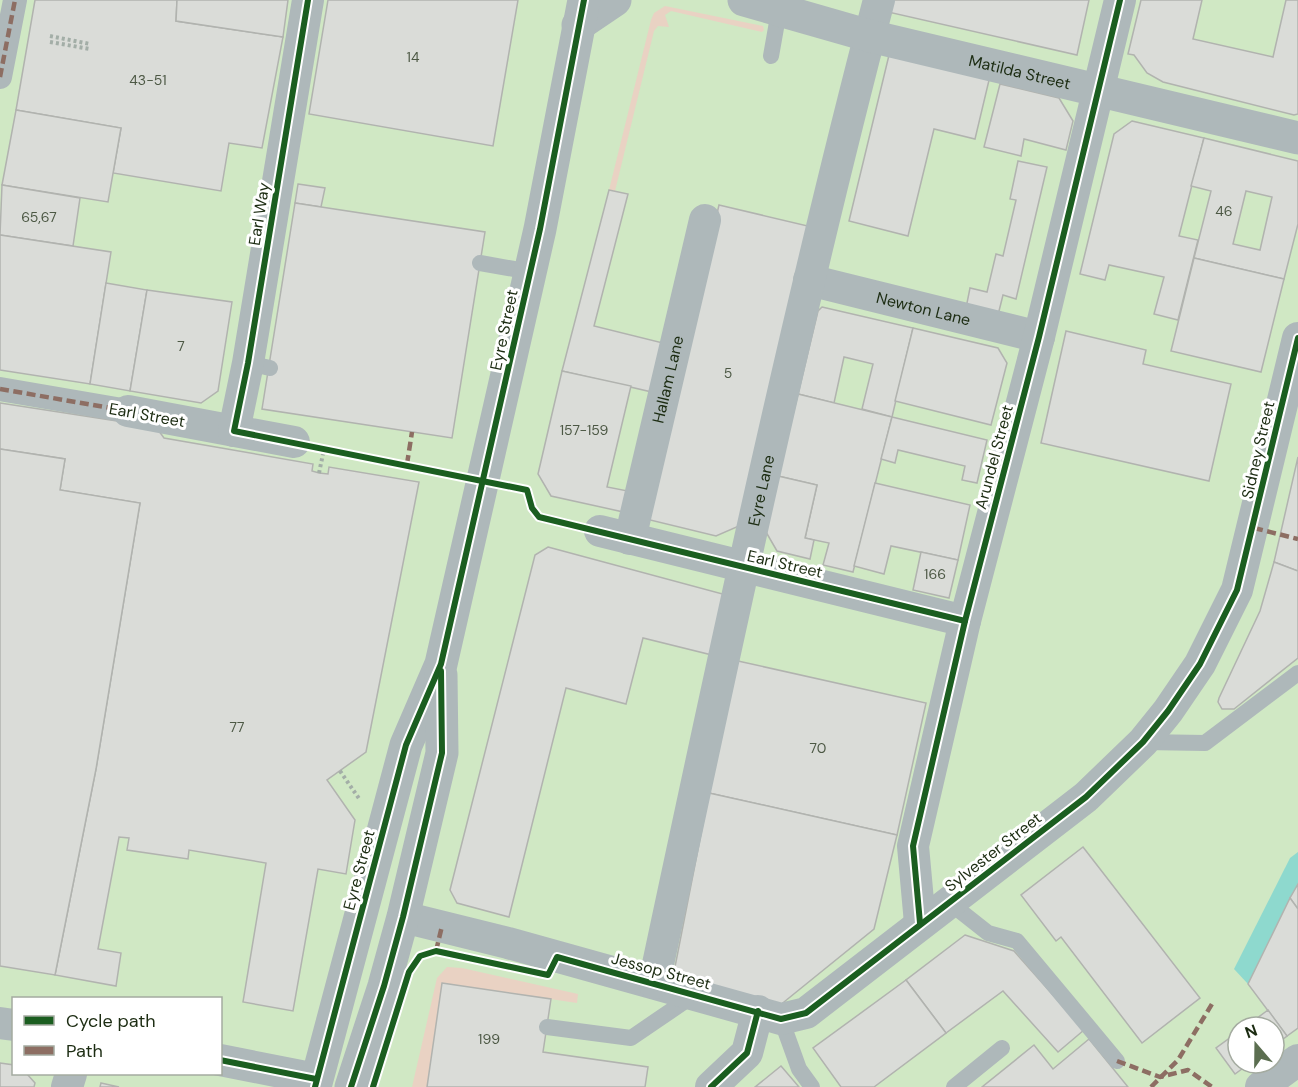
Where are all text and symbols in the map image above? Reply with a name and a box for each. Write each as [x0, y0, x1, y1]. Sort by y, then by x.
house number: 14 [407, 48, 420, 66]
street label: Matilda Street [967, 49, 1073, 94]
house number: 43-51 [129, 71, 167, 89]
street label: Earl Way [244, 181, 274, 247]
house number: 46 [1215, 202, 1233, 220]
house number: 65,67 [21, 208, 57, 226]
street label: Newton Lane [874, 287, 973, 330]
street label: Eyre Street [485, 288, 523, 372]
street label: Hallam Lane [647, 333, 688, 425]
house number: 7 [177, 337, 185, 355]
house number: 5 [724, 364, 732, 382]
street label: Earl Street [107, 398, 187, 432]
street label: Sidney Street [1237, 399, 1279, 501]
street label: Arundel Street [970, 403, 1018, 511]
house number: 157-159 [560, 421, 608, 439]
street label: Eyre Lane [743, 453, 779, 528]
street label: Earl Street [745, 545, 825, 583]
house number: 166 [924, 565, 946, 583]
house number: 77 [230, 718, 244, 736]
house number: 70 [810, 739, 826, 757]
street label: Sylvester Street [940, 808, 1046, 896]
street label: Eyre Street [338, 828, 380, 912]
street label: Jessop Street [609, 948, 713, 994]
legend [12, 997, 222, 1075]
text: Cycle path [66, 1009, 156, 1033]
north arrow [1226, 1015, 1286, 1075]
text: N [1242, 1020, 1260, 1043]
house number: 199 [478, 1030, 500, 1048]
text: Path [66, 1039, 103, 1063]

